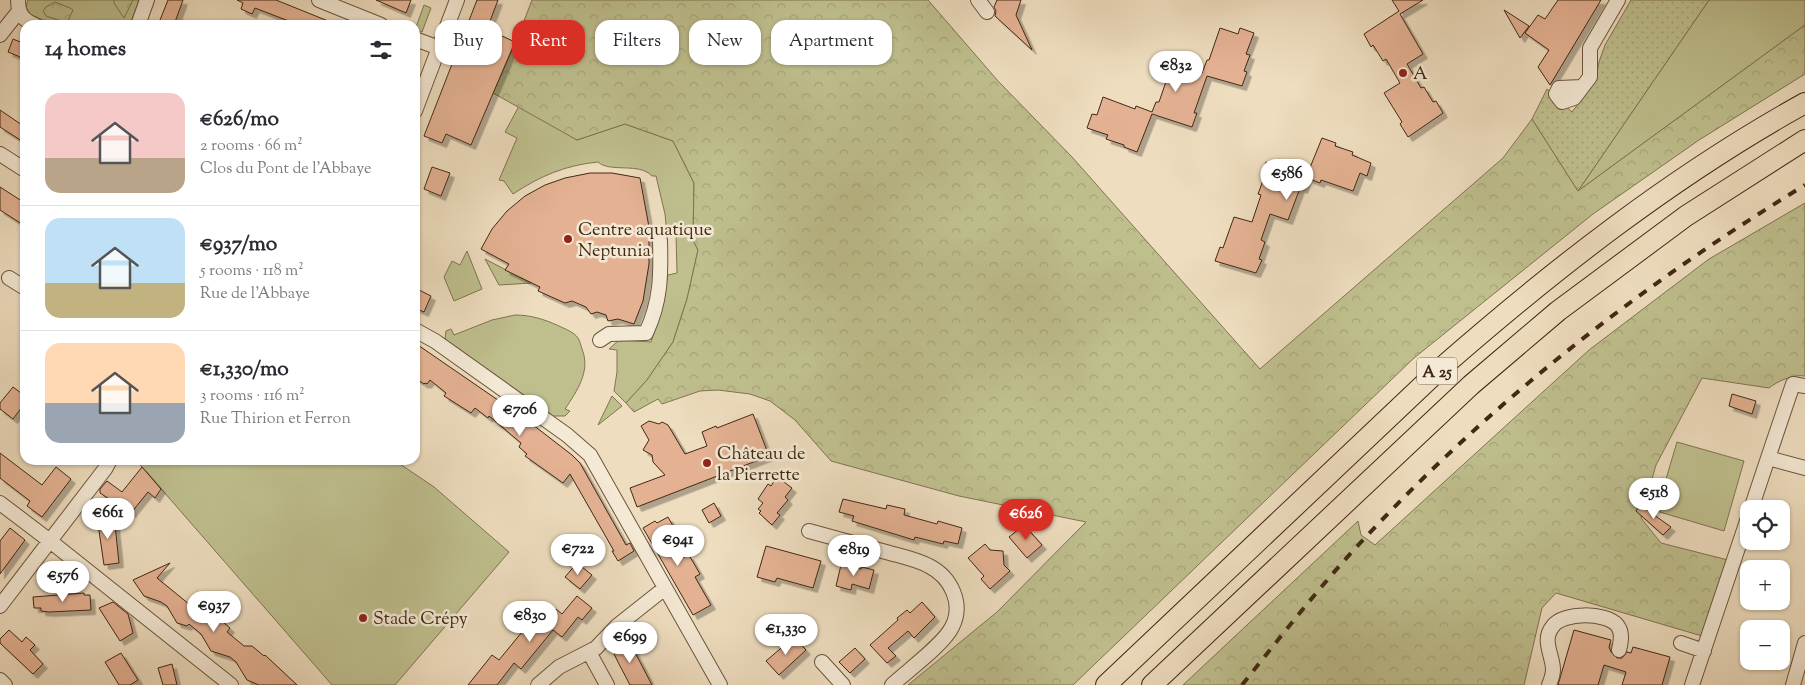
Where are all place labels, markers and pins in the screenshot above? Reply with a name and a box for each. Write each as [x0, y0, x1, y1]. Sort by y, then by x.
pin: €832 [1146, 51, 1206, 93]
place label: A [1413, 62, 1428, 88]
marker: A [1397, 67, 1409, 79]
pin: €586 [1257, 158, 1317, 201]
place label: Centre aquatique Neptunia [578, 218, 712, 265]
marker: Centre aquatique Neptunia [562, 233, 574, 245]
pin: €706 [490, 394, 550, 437]
place label: Château de la Pierrette [717, 442, 805, 489]
marker: Château de la Pierrette [701, 457, 713, 469]
pin: €518 [1624, 478, 1684, 520]
pin: €661 [78, 498, 138, 540]
pin: €626 [996, 498, 1056, 541]
pin: €941 [648, 524, 708, 567]
pin: €722 [548, 534, 608, 576]
pin: €819 [824, 534, 884, 577]
pin: €576 [33, 560, 93, 603]
pin: €937 [184, 590, 244, 633]
pin: €830 [500, 600, 560, 643]
place label: Stade Crépy [373, 607, 468, 633]
marker: Stade Crépy [357, 612, 369, 624]
pin: €1,330 [745, 614, 827, 656]
pin: €699 [600, 622, 660, 664]

